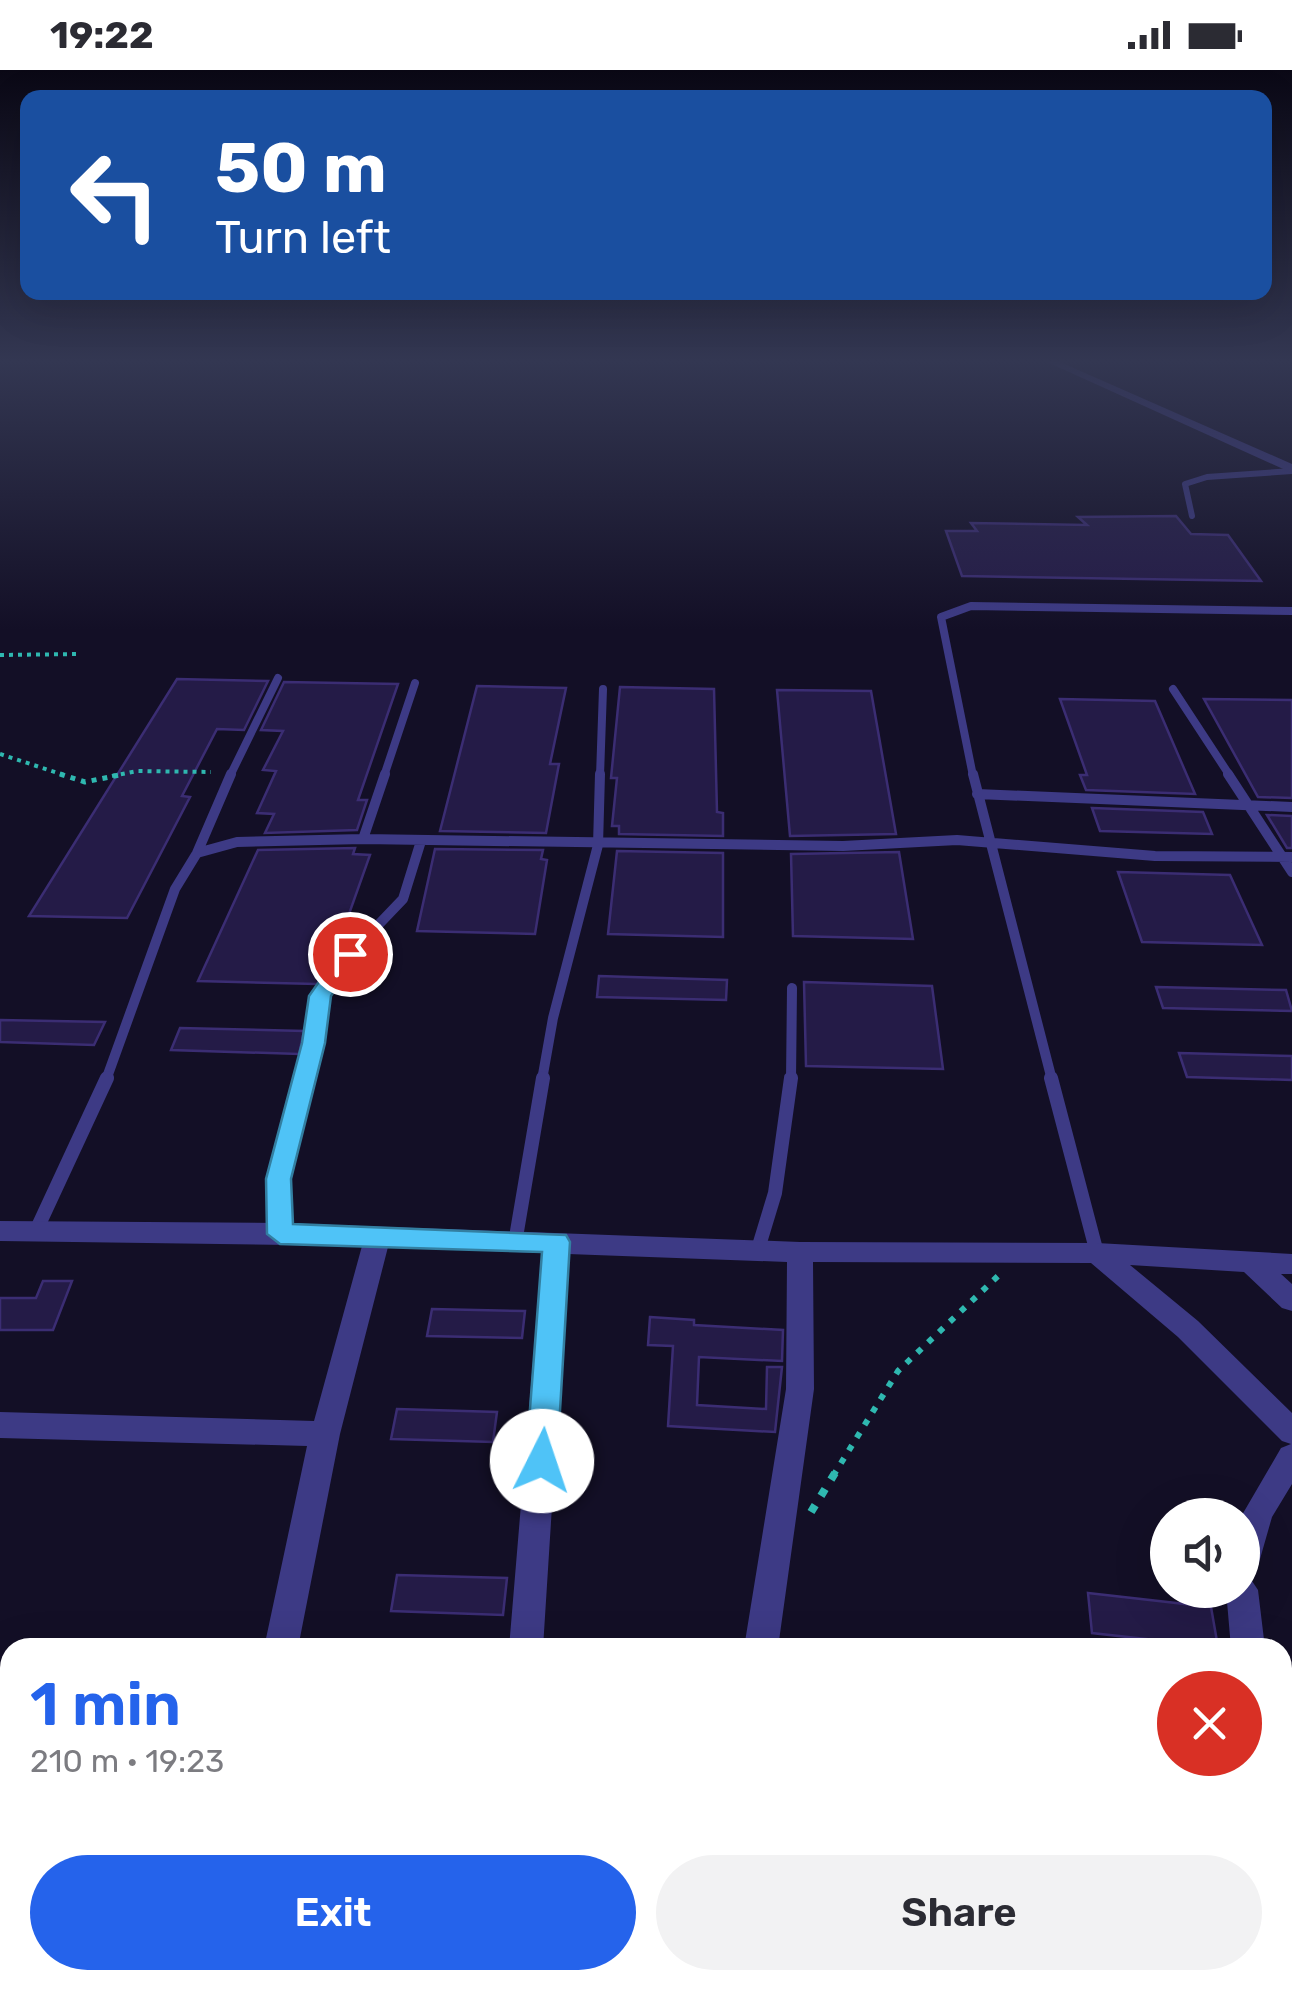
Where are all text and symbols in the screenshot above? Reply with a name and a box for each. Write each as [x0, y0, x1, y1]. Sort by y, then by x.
text: 19:22 [50, 12, 154, 58]
text: 50 m [215, 127, 387, 210]
icon: left [50, 130, 180, 260]
text: Turn left [215, 211, 391, 264]
pin [308, 912, 393, 997]
icon: arrive [323, 927, 378, 982]
position arrow [490, 1409, 594, 1513]
map controls [1150, 1498, 1260, 1608]
button: sound [1150, 1498, 1260, 1608]
text: 1 min [30, 1669, 181, 1740]
button: close [1157, 1671, 1262, 1776]
text: 210 m · 19:23 [30, 1742, 224, 1780]
button: Exit [30, 1855, 636, 1970]
button: Share [656, 1855, 1262, 1970]

